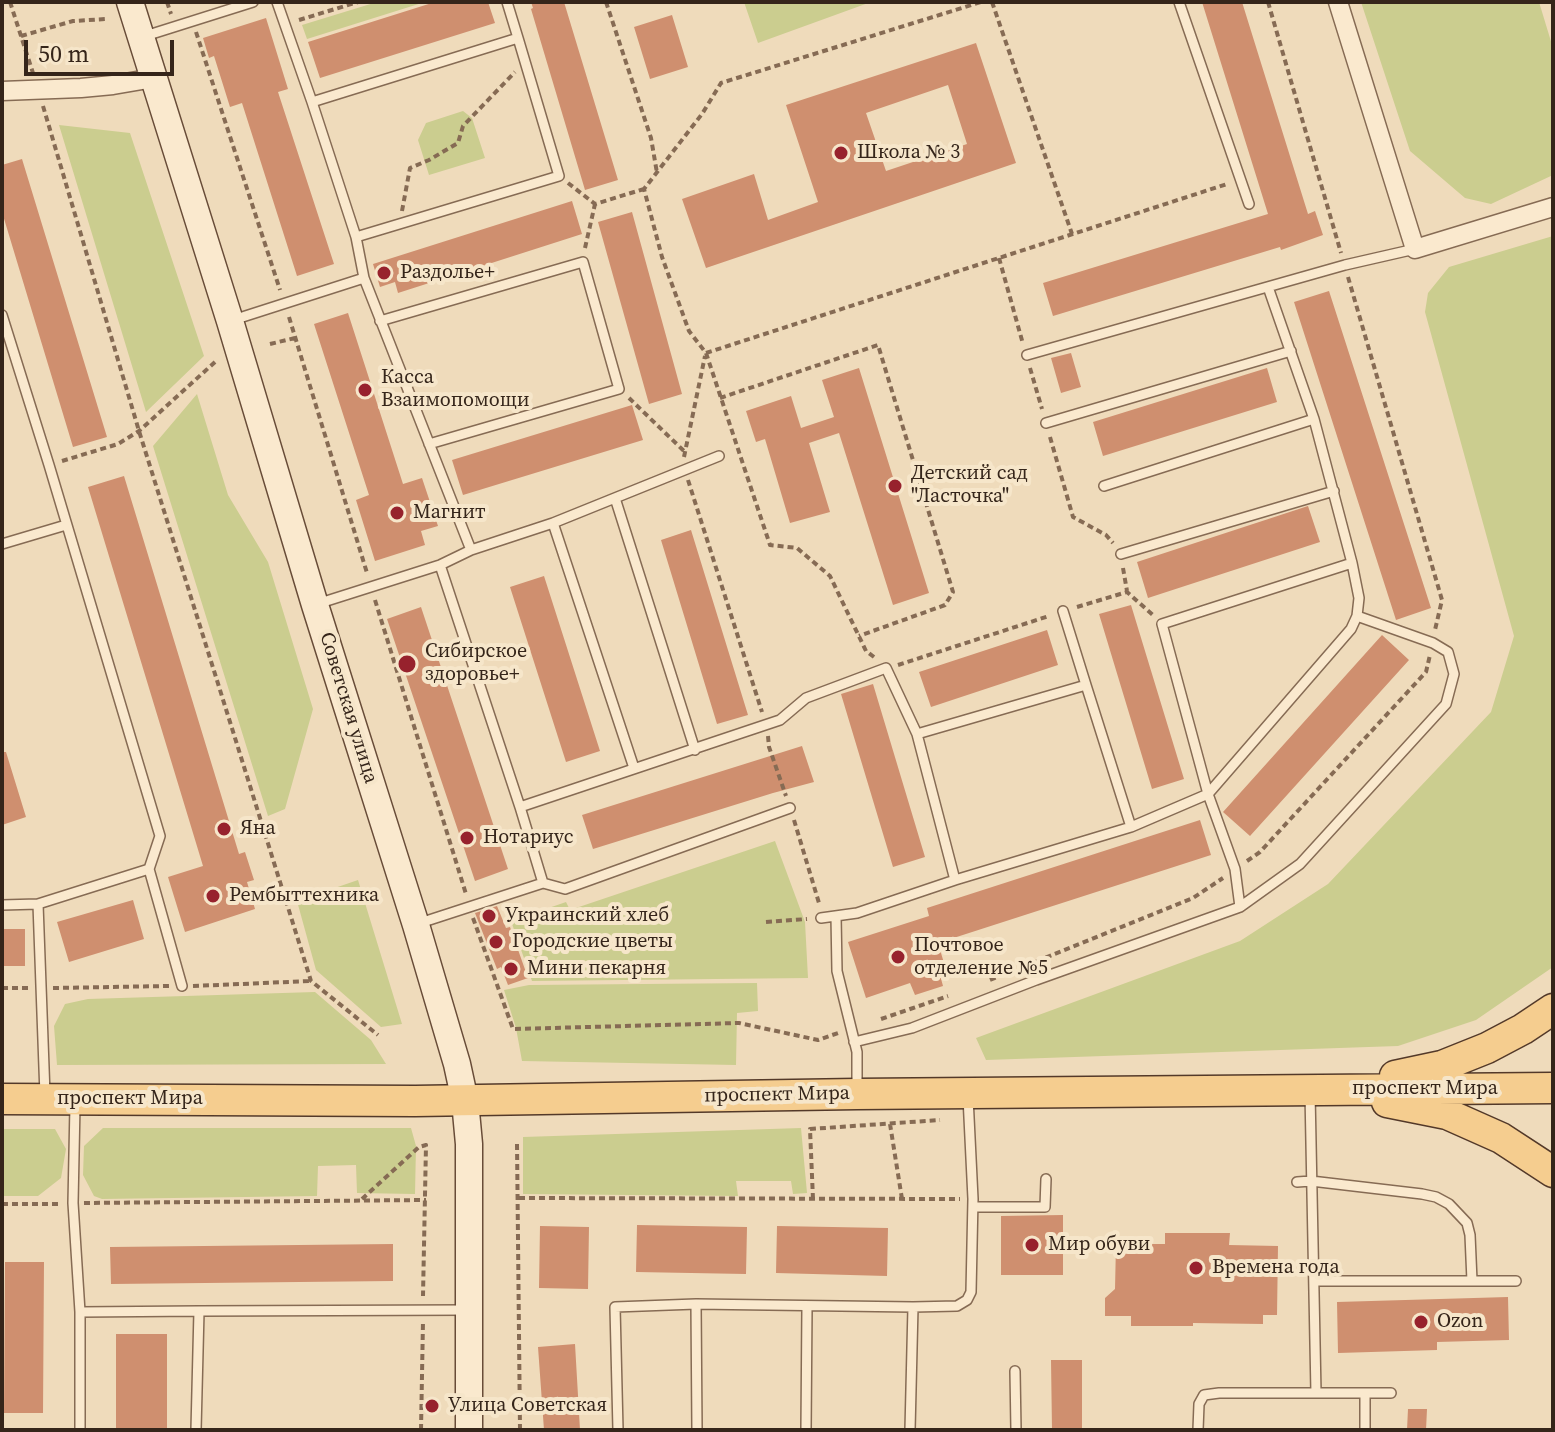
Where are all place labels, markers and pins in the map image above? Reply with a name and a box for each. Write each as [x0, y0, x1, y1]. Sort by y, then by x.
place label: Школа № 3 [857, 141, 960, 165]
marker: Школа № 3 [832, 144, 850, 162]
place label: Раздолье+ [400, 261, 495, 285]
marker: Раздолье+ [375, 264, 393, 282]
place label: Касса Взаимопомощи [381, 366, 530, 413]
marker: Касса Взаимопомощи [356, 381, 374, 399]
place label: Детский сад "Ласточка" [911, 462, 1028, 509]
marker: Детский сад "Ласточка" [886, 477, 904, 495]
place label: Магнит [413, 501, 486, 525]
marker: Магнит [388, 504, 406, 522]
place label: Сибирское здоровье+ [425, 640, 527, 687]
marker: Сибирское здоровье+ [396, 653, 418, 675]
place label: Яна [240, 817, 276, 841]
marker: Яна [215, 820, 233, 838]
place label: Нотариус [483, 826, 573, 850]
marker: Нотариус [458, 829, 476, 847]
place label: Рембыттехника [229, 884, 379, 908]
marker: Рембыттехника [204, 887, 222, 905]
place label: Украинский хлеб [505, 904, 669, 928]
marker: Украинский хлеб [480, 907, 498, 925]
place label: Городские цветы [512, 930, 673, 954]
marker: Городские цветы [487, 933, 505, 951]
place label: Почтовое отделение №5 [914, 934, 1048, 981]
marker: Почтовое отделение №5 [889, 948, 907, 966]
place label: Мини пекарня [527, 957, 666, 981]
marker: Мини пекарня [502, 960, 520, 978]
place label: Мир обуви [1048, 1233, 1150, 1257]
marker: Мир обуви [1023, 1236, 1041, 1254]
place label: Времена года [1212, 1256, 1340, 1280]
marker: Времена года [1187, 1259, 1205, 1277]
place label: Ozon [1437, 1310, 1483, 1334]
marker: Ozon [1412, 1313, 1430, 1331]
place label: Улица Советская [448, 1394, 607, 1418]
marker: Улица Советская [423, 1397, 441, 1415]

